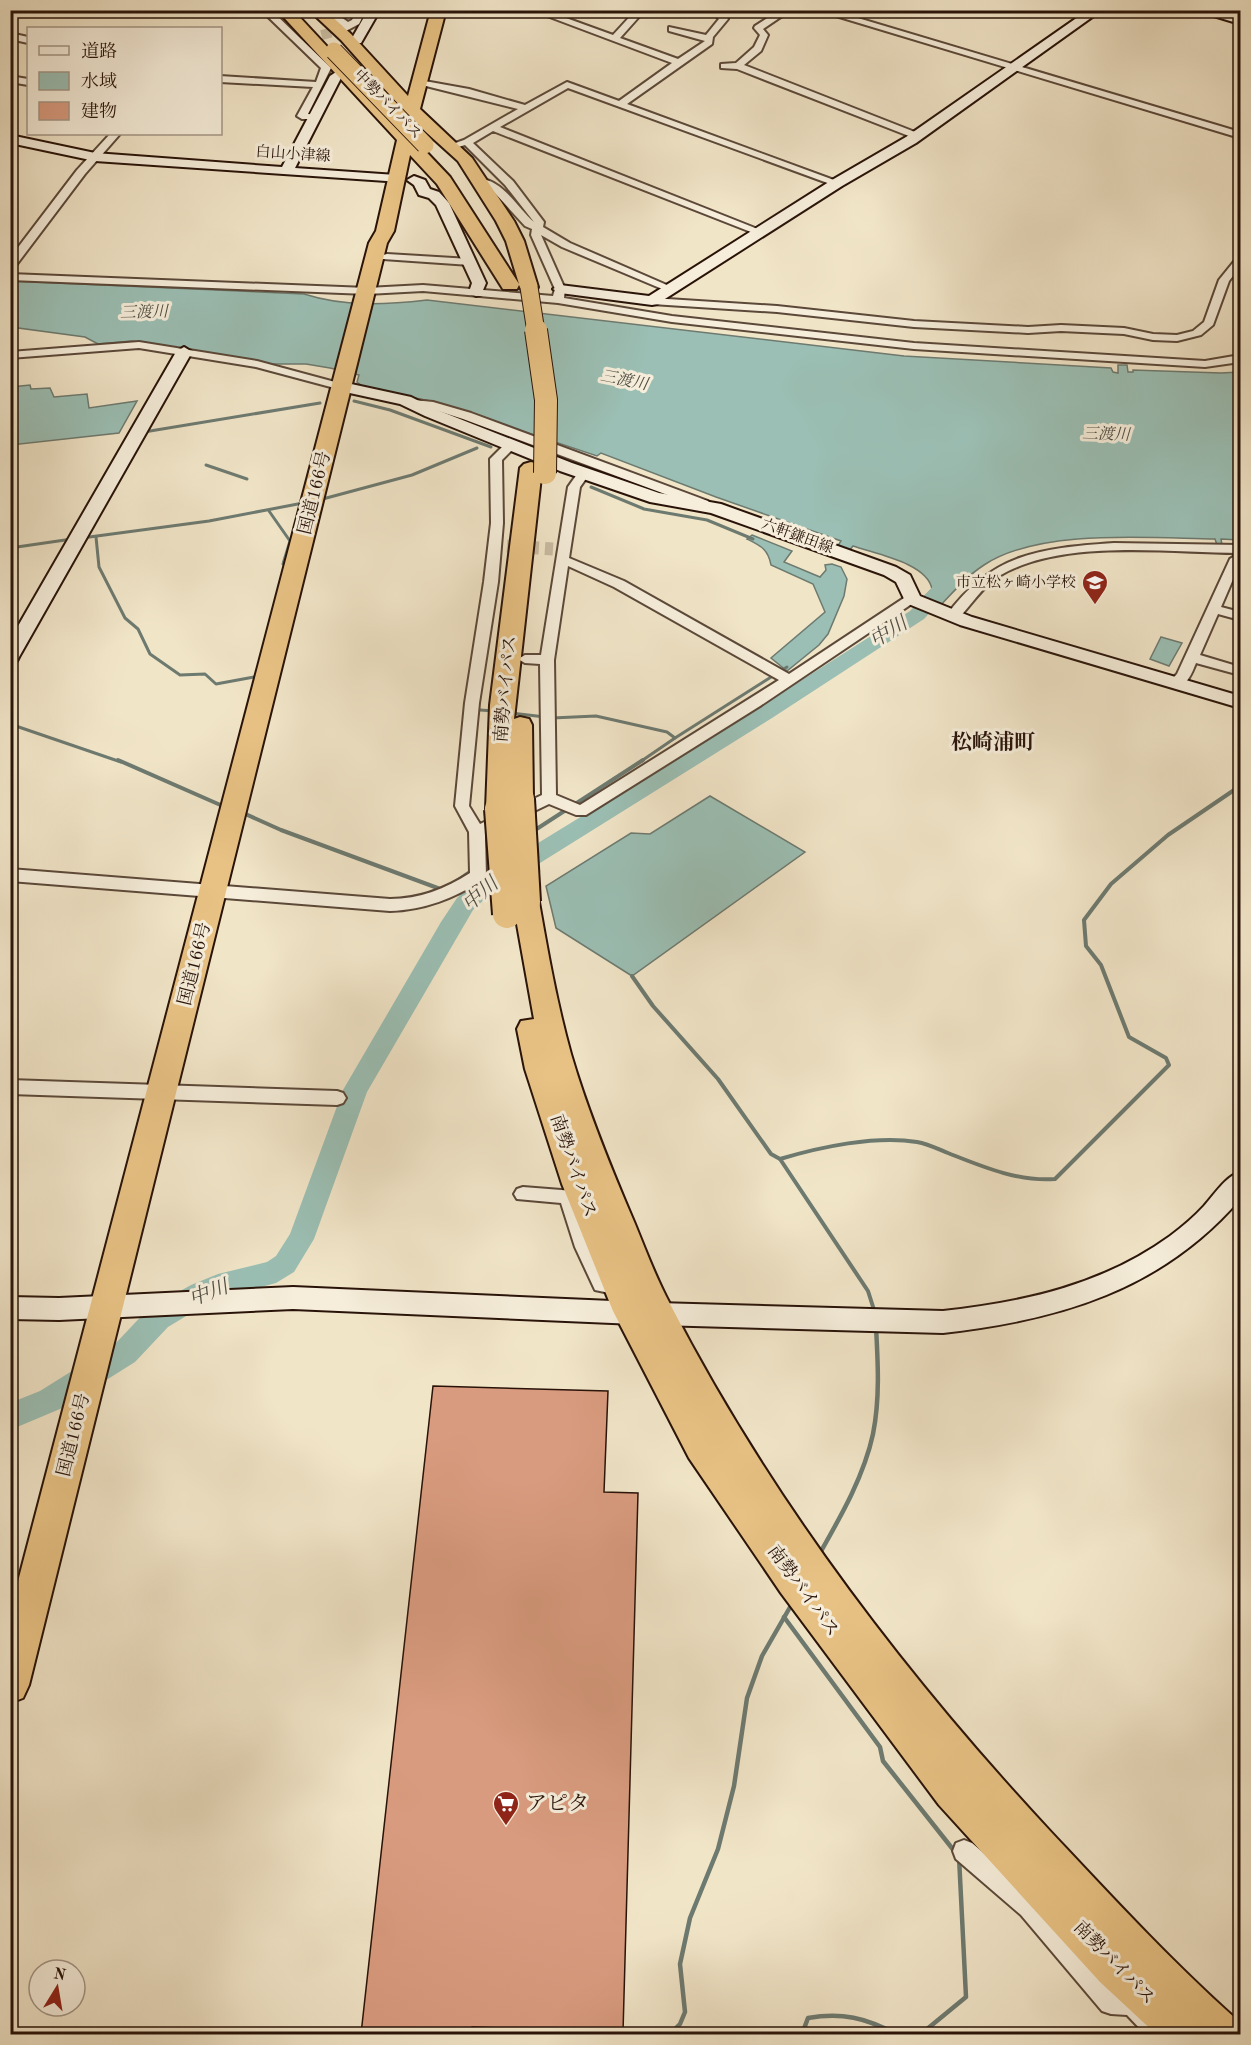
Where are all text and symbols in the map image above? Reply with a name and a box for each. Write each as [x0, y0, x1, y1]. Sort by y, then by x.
legend [27, 27, 222, 135]
text: 道路 [81, 41, 117, 61]
street label: 中勢バイパス [350, 66, 425, 142]
text: 水域 [81, 71, 117, 91]
text: 建物 [81, 101, 117, 121]
street label: 白山小津線 [255, 143, 331, 165]
water label: 三渡川 [120, 303, 170, 321]
water label: 三渡川 [599, 367, 651, 394]
water label: 三渡川 [1082, 424, 1132, 444]
street label: 国道166号 [294, 449, 334, 537]
street label: 六軒鎌田線 [759, 515, 835, 557]
school or university icon: 市立松ヶ崎小学校 [1080, 568, 1110, 606]
place label: 市立松ヶ崎小学校 [956, 574, 1076, 591]
water label: 中川 [866, 611, 913, 652]
street label: 南勢バイパス [490, 634, 520, 743]
district label: 松崎浦町 [951, 730, 1035, 754]
water label: 中川 [458, 872, 504, 916]
street label: 国道166号 [174, 920, 214, 1008]
street label: 南勢バイパス [547, 1112, 601, 1220]
water label: 中川 [186, 1275, 233, 1311]
street label: 国道166号 [53, 1391, 93, 1479]
street label: 南勢バイパス [764, 1541, 844, 1640]
supermarket icon: アピタ [491, 1789, 521, 1827]
place label: アピタ [526, 1793, 589, 1815]
street label: 南勢バイパス [1070, 1917, 1159, 2008]
north arrow [27, 1958, 87, 2018]
text: N [52, 1966, 68, 1984]

